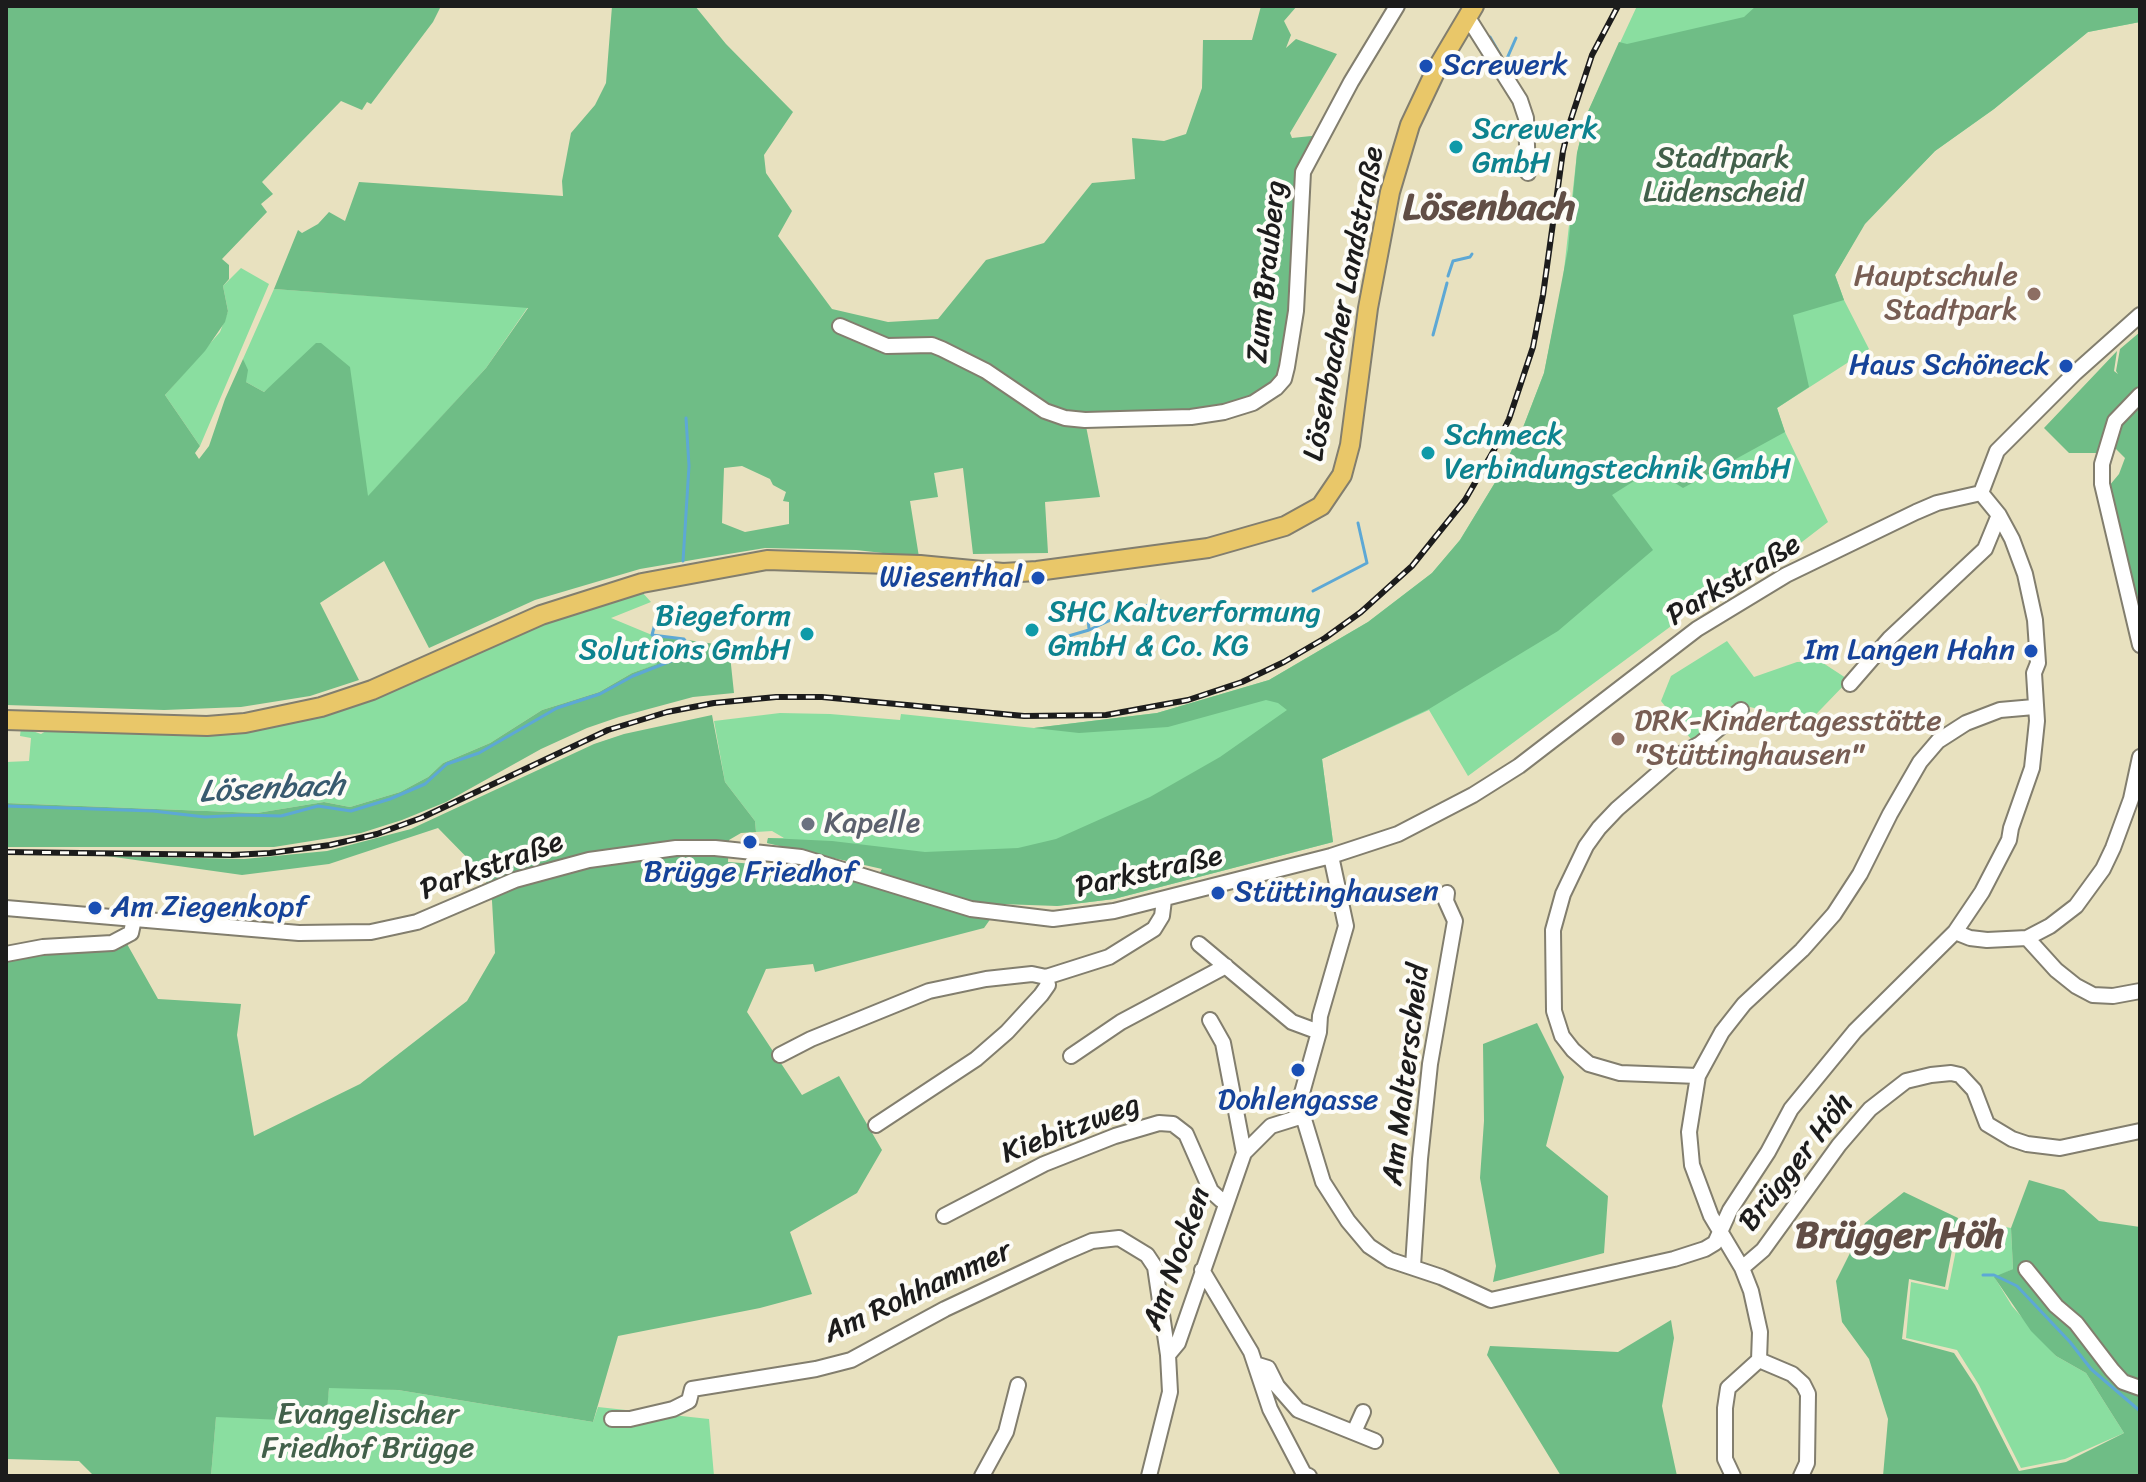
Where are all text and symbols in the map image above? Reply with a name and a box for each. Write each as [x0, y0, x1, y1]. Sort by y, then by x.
place label: Screwerk [1442, 48, 1568, 84]
marker: Screwerk [1417, 57, 1435, 75]
place label: Screwerk GmbH [1472, 112, 1598, 182]
marker: Screwerk GmbH [1447, 138, 1465, 156]
park label: Stadtpark Lüdenscheid [1643, 141, 1803, 212]
street label: Lösenbacher Landstraße [1297, 144, 1393, 464]
street label: Zum Brauberg [1241, 179, 1295, 365]
district label: Lösenbach [1403, 186, 1575, 232]
place label: Hauptschule Stadtpark [1854, 259, 2018, 330]
marker: Hauptschule Stadtpark [2025, 285, 2043, 303]
place label: Haus Schöneck [1849, 348, 2050, 384]
marker: Haus Schöneck [2057, 357, 2075, 375]
place label: Schmeck Verbindungstechnik GmbH [1444, 418, 1791, 488]
marker: Schmeck Verbindungstechnik GmbH [1419, 444, 1437, 462]
street label: Parkstraße [1661, 527, 1807, 635]
place label: Wiesenthal [879, 560, 1022, 596]
marker: Wiesenthal [1029, 569, 1047, 587]
place label: SHC Kaltverformung GmbH & Co. KG [1048, 595, 1321, 666]
place label: Biegeform Solutions GmbH [579, 599, 791, 670]
marker: SHC Kaltverformung GmbH & Co. KG [1023, 621, 1041, 639]
marker: Biegeform Solutions GmbH [798, 625, 816, 643]
place label: Im Langen Hahn [1804, 633, 2015, 669]
marker: Im Langen Hahn [2022, 642, 2040, 660]
place label: DRK-Kindertagesstätte "Stüttinghausen" [1634, 704, 1942, 774]
marker: DRK-Kindertagesstätte "Stüttinghausen" [1609, 730, 1627, 748]
water label: Lösenbach [198, 767, 346, 813]
place label: Kapelle [824, 806, 920, 842]
marker: Kapelle [799, 815, 817, 833]
street label: Parkstraße [416, 825, 568, 909]
marker: Brügge Friedhof [741, 833, 759, 851]
street label: Parkstraße [1072, 839, 1226, 907]
place label: Brügge Friedhof [644, 855, 856, 891]
place label: Stüttinghausen [1234, 875, 1439, 911]
marker: Stüttinghausen [1209, 884, 1227, 902]
place label: Am Ziegenkopf [111, 890, 307, 926]
marker: Am Ziegenkopf [86, 899, 104, 917]
street label: Am Malterscheid [1376, 962, 1438, 1188]
marker: Dohlengasse [1289, 1061, 1307, 1079]
place label: Dohlengasse [1218, 1083, 1378, 1119]
street label: Kiebitzweg [997, 1087, 1145, 1173]
street label: Brügger Höh [1732, 1087, 1862, 1239]
street label: Am Nocken [1136, 1183, 1220, 1335]
district label: Brügger Höh [1795, 1214, 2005, 1260]
street label: Am Rohhammer [818, 1234, 1018, 1352]
park label: Evangelischer Friedhof Brügge [262, 1397, 474, 1468]

